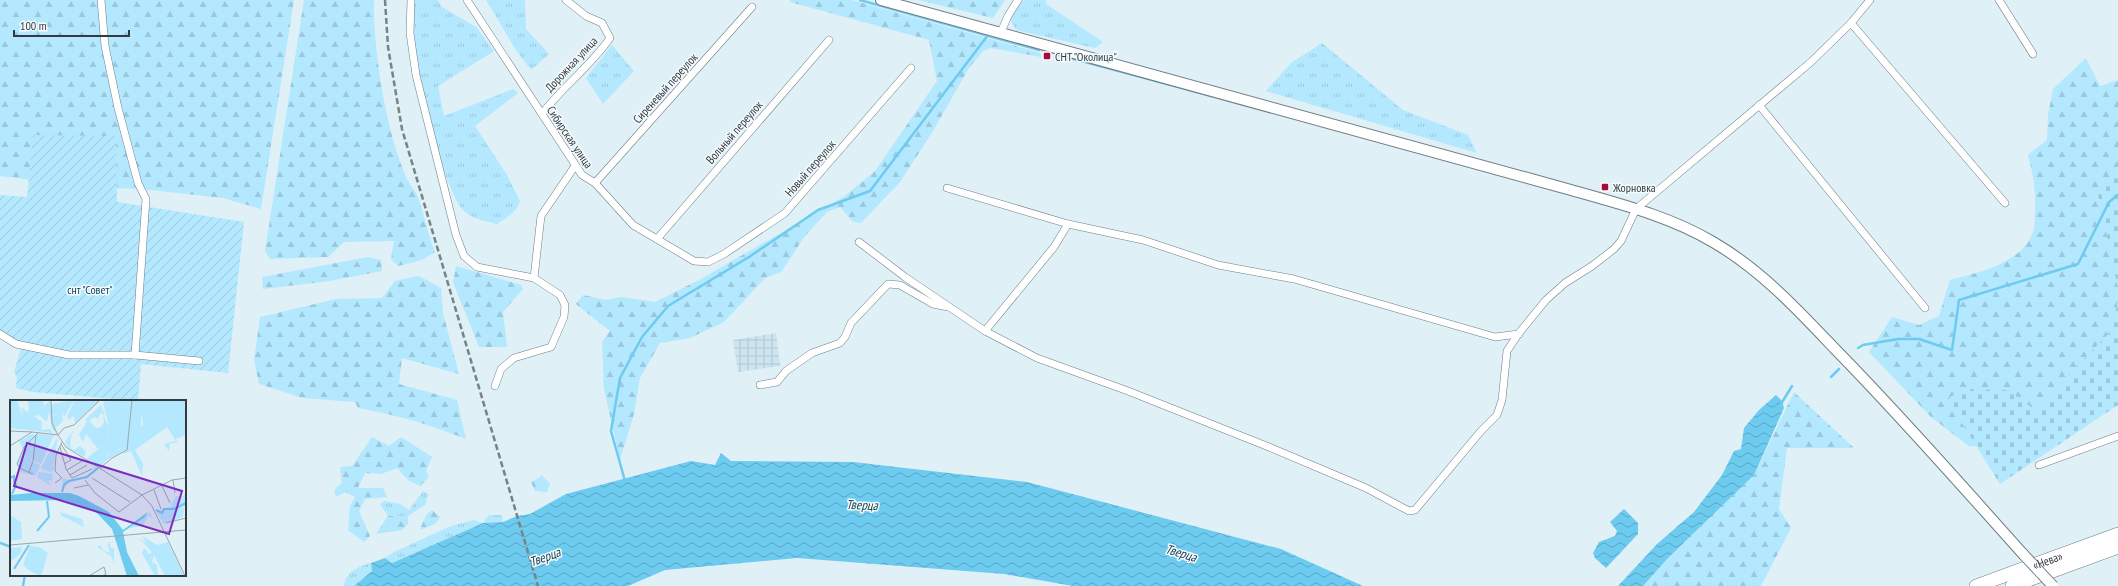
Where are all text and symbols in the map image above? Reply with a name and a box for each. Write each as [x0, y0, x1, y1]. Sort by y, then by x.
scale bar [14, 12, 129, 38]
text: 100 m [20, 18, 47, 33]
street label: Дорожная улица [542, 33, 600, 95]
place label: СНТ "Околица" [1055, 49, 1117, 64]
street label: Сиреневый переулок [630, 50, 701, 126]
marker: СНТ "Околица" [1042, 51, 1052, 61]
street label: Вольный переулок [702, 97, 766, 167]
street label: Сибирская улица [544, 103, 596, 171]
street label: Новый переулок [781, 136, 839, 199]
place label: Жорновка [1612, 180, 1656, 195]
marker: Жорновка [1600, 182, 1610, 192]
park label: снт "Совет" [67, 282, 113, 297]
inset map [10, 400, 186, 576]
water label: Тверца [846, 496, 879, 514]
water label: Тверца [1163, 540, 1199, 566]
water label: Тверца [527, 543, 564, 570]
street label: «Нева» [2031, 547, 2065, 572]

